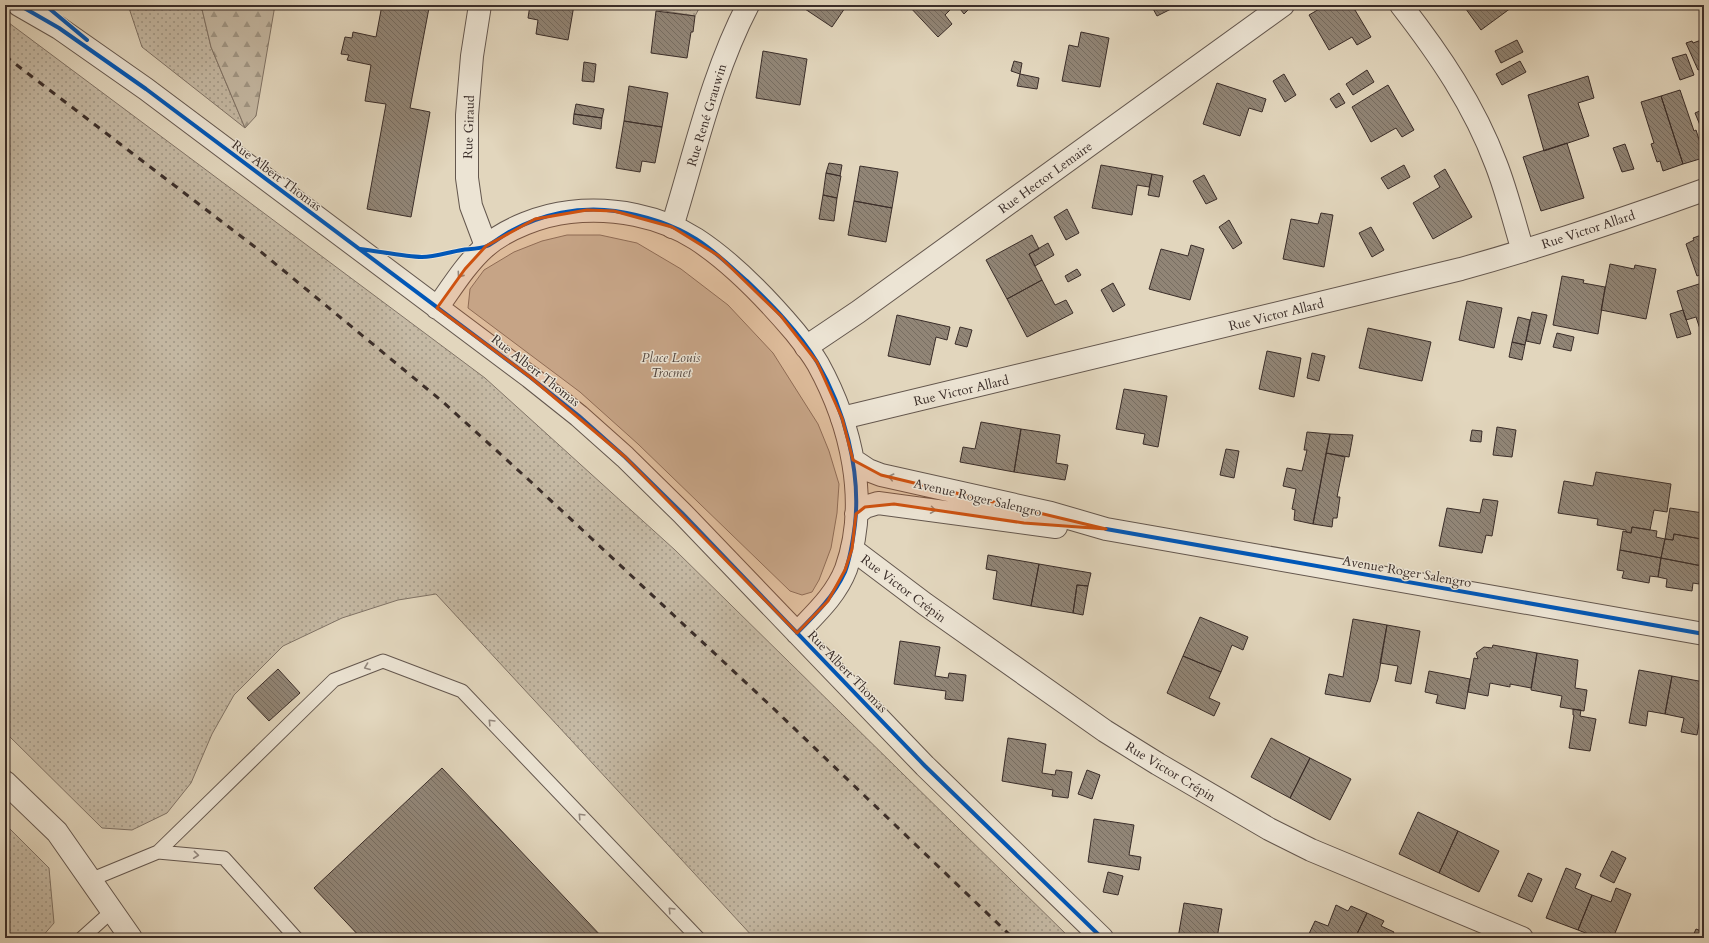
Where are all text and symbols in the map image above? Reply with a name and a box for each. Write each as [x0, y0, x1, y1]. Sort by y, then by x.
street label: Rue René Grauwin [683, 61, 731, 169]
street label: Rue Giraud [459, 95, 479, 159]
street label: Rue Albert Thomas [228, 136, 325, 215]
street label: Rue Hector Lemaire [995, 137, 1096, 218]
street label: Rue Victor Allard [1539, 206, 1637, 254]
one-way arrow [458, 271, 465, 278]
street label: Rue Victor Allard [1227, 294, 1326, 335]
street label: Rue Albert Thomas [487, 330, 583, 411]
park label: Place Louis Trocmet [642, 349, 701, 382]
street label: Rue Victor Allard [912, 371, 1011, 411]
one-way arrow [888, 473, 894, 481]
street label: Avenue Roger Salengro [912, 474, 1044, 521]
one-way arrow [930, 505, 936, 514]
street label: Rue Victor Crépin [857, 551, 950, 627]
street label: Avenue Roger Salengro [1341, 552, 1473, 592]
street label: Rue Albert Thomas [803, 627, 891, 717]
one-way arrow [363, 663, 370, 671]
one-way arrow [488, 719, 496, 727]
street label: Rue Victor Crépin [1122, 738, 1220, 806]
one-way arrow [578, 813, 586, 821]
one-way arrow [193, 851, 199, 860]
one-way arrow [668, 907, 676, 915]

